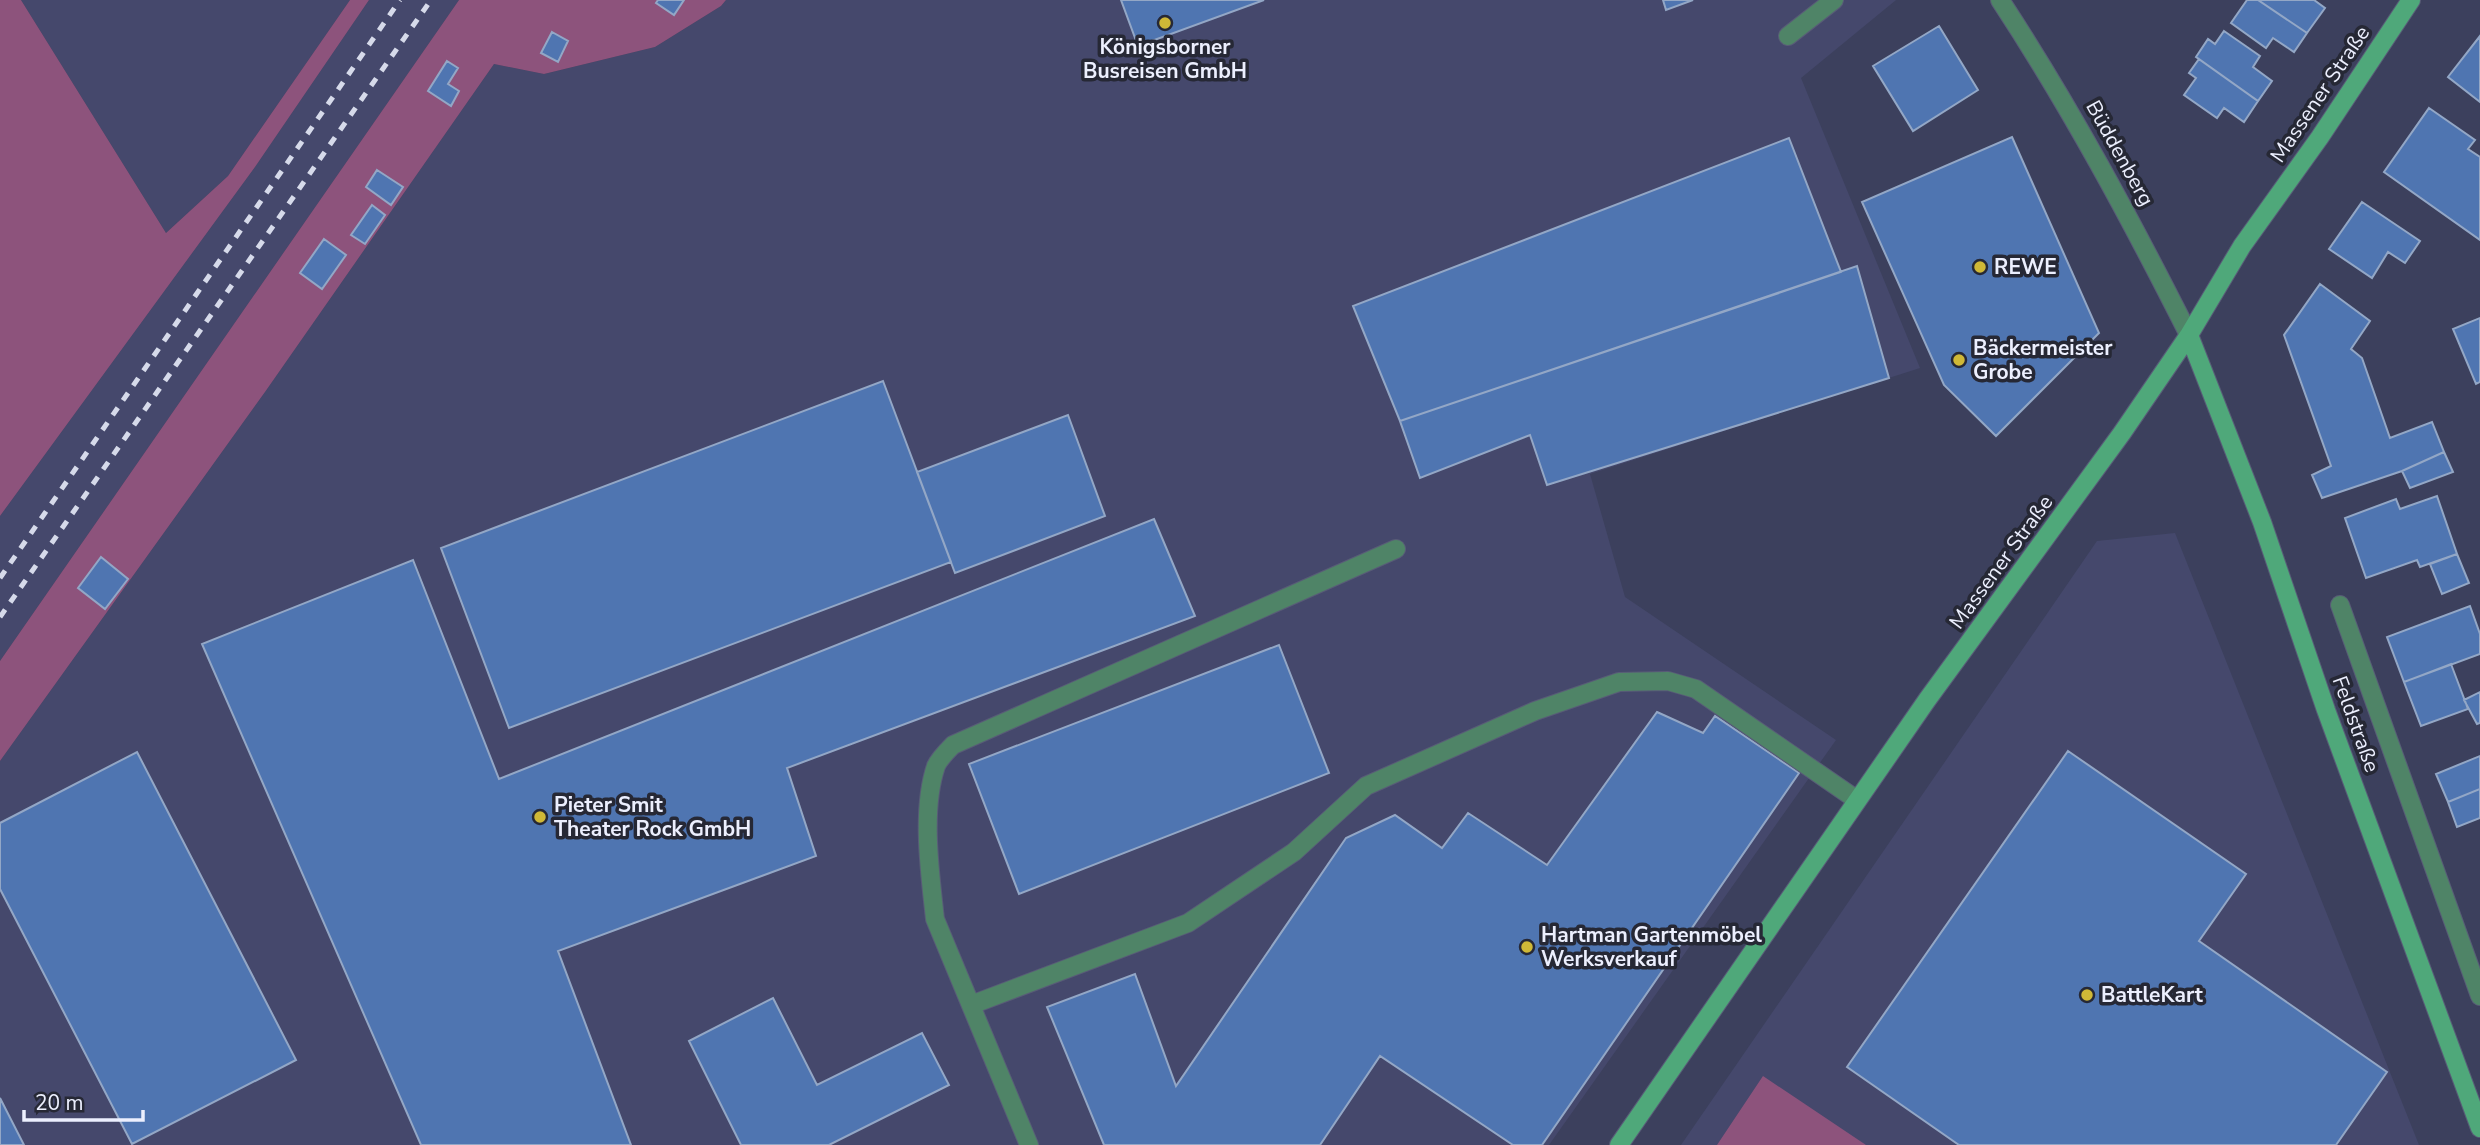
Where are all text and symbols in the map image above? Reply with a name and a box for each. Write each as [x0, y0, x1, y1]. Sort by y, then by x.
marker: Königsborner Busreisen GmbH [1157, 15, 1173, 31]
street label: Massener Straße [2264, 20, 2376, 168]
place label: Königsborner Busreisen GmbH [1083, 33, 1247, 85]
street label: Büddenberg [2079, 95, 2161, 211]
place label: REWE [1994, 253, 2057, 281]
marker: REWE [1972, 259, 1988, 275]
place label: Bäckermeister Grobe [1973, 334, 2113, 386]
marker: Bäckermeister Grobe [1951, 352, 1967, 368]
street label: Massener Straße [1943, 489, 2059, 635]
street label: Feldstraße [2326, 672, 2386, 776]
place label: Pieter Smit Theater Rock GmbH [554, 791, 751, 843]
marker: Pieter Smit Theater Rock GmbH [532, 809, 548, 825]
place label: Hartman Gartenmöbel Werksverkauf [1541, 921, 1762, 973]
marker: Hartman Gartenmöbel Werksverkauf [1519, 939, 1535, 955]
place label: BattleKart [2101, 981, 2204, 1009]
marker: BattleKart [2079, 987, 2095, 1003]
scale bar [24, 1078, 144, 1122]
text: 20 m [35, 1089, 84, 1117]

